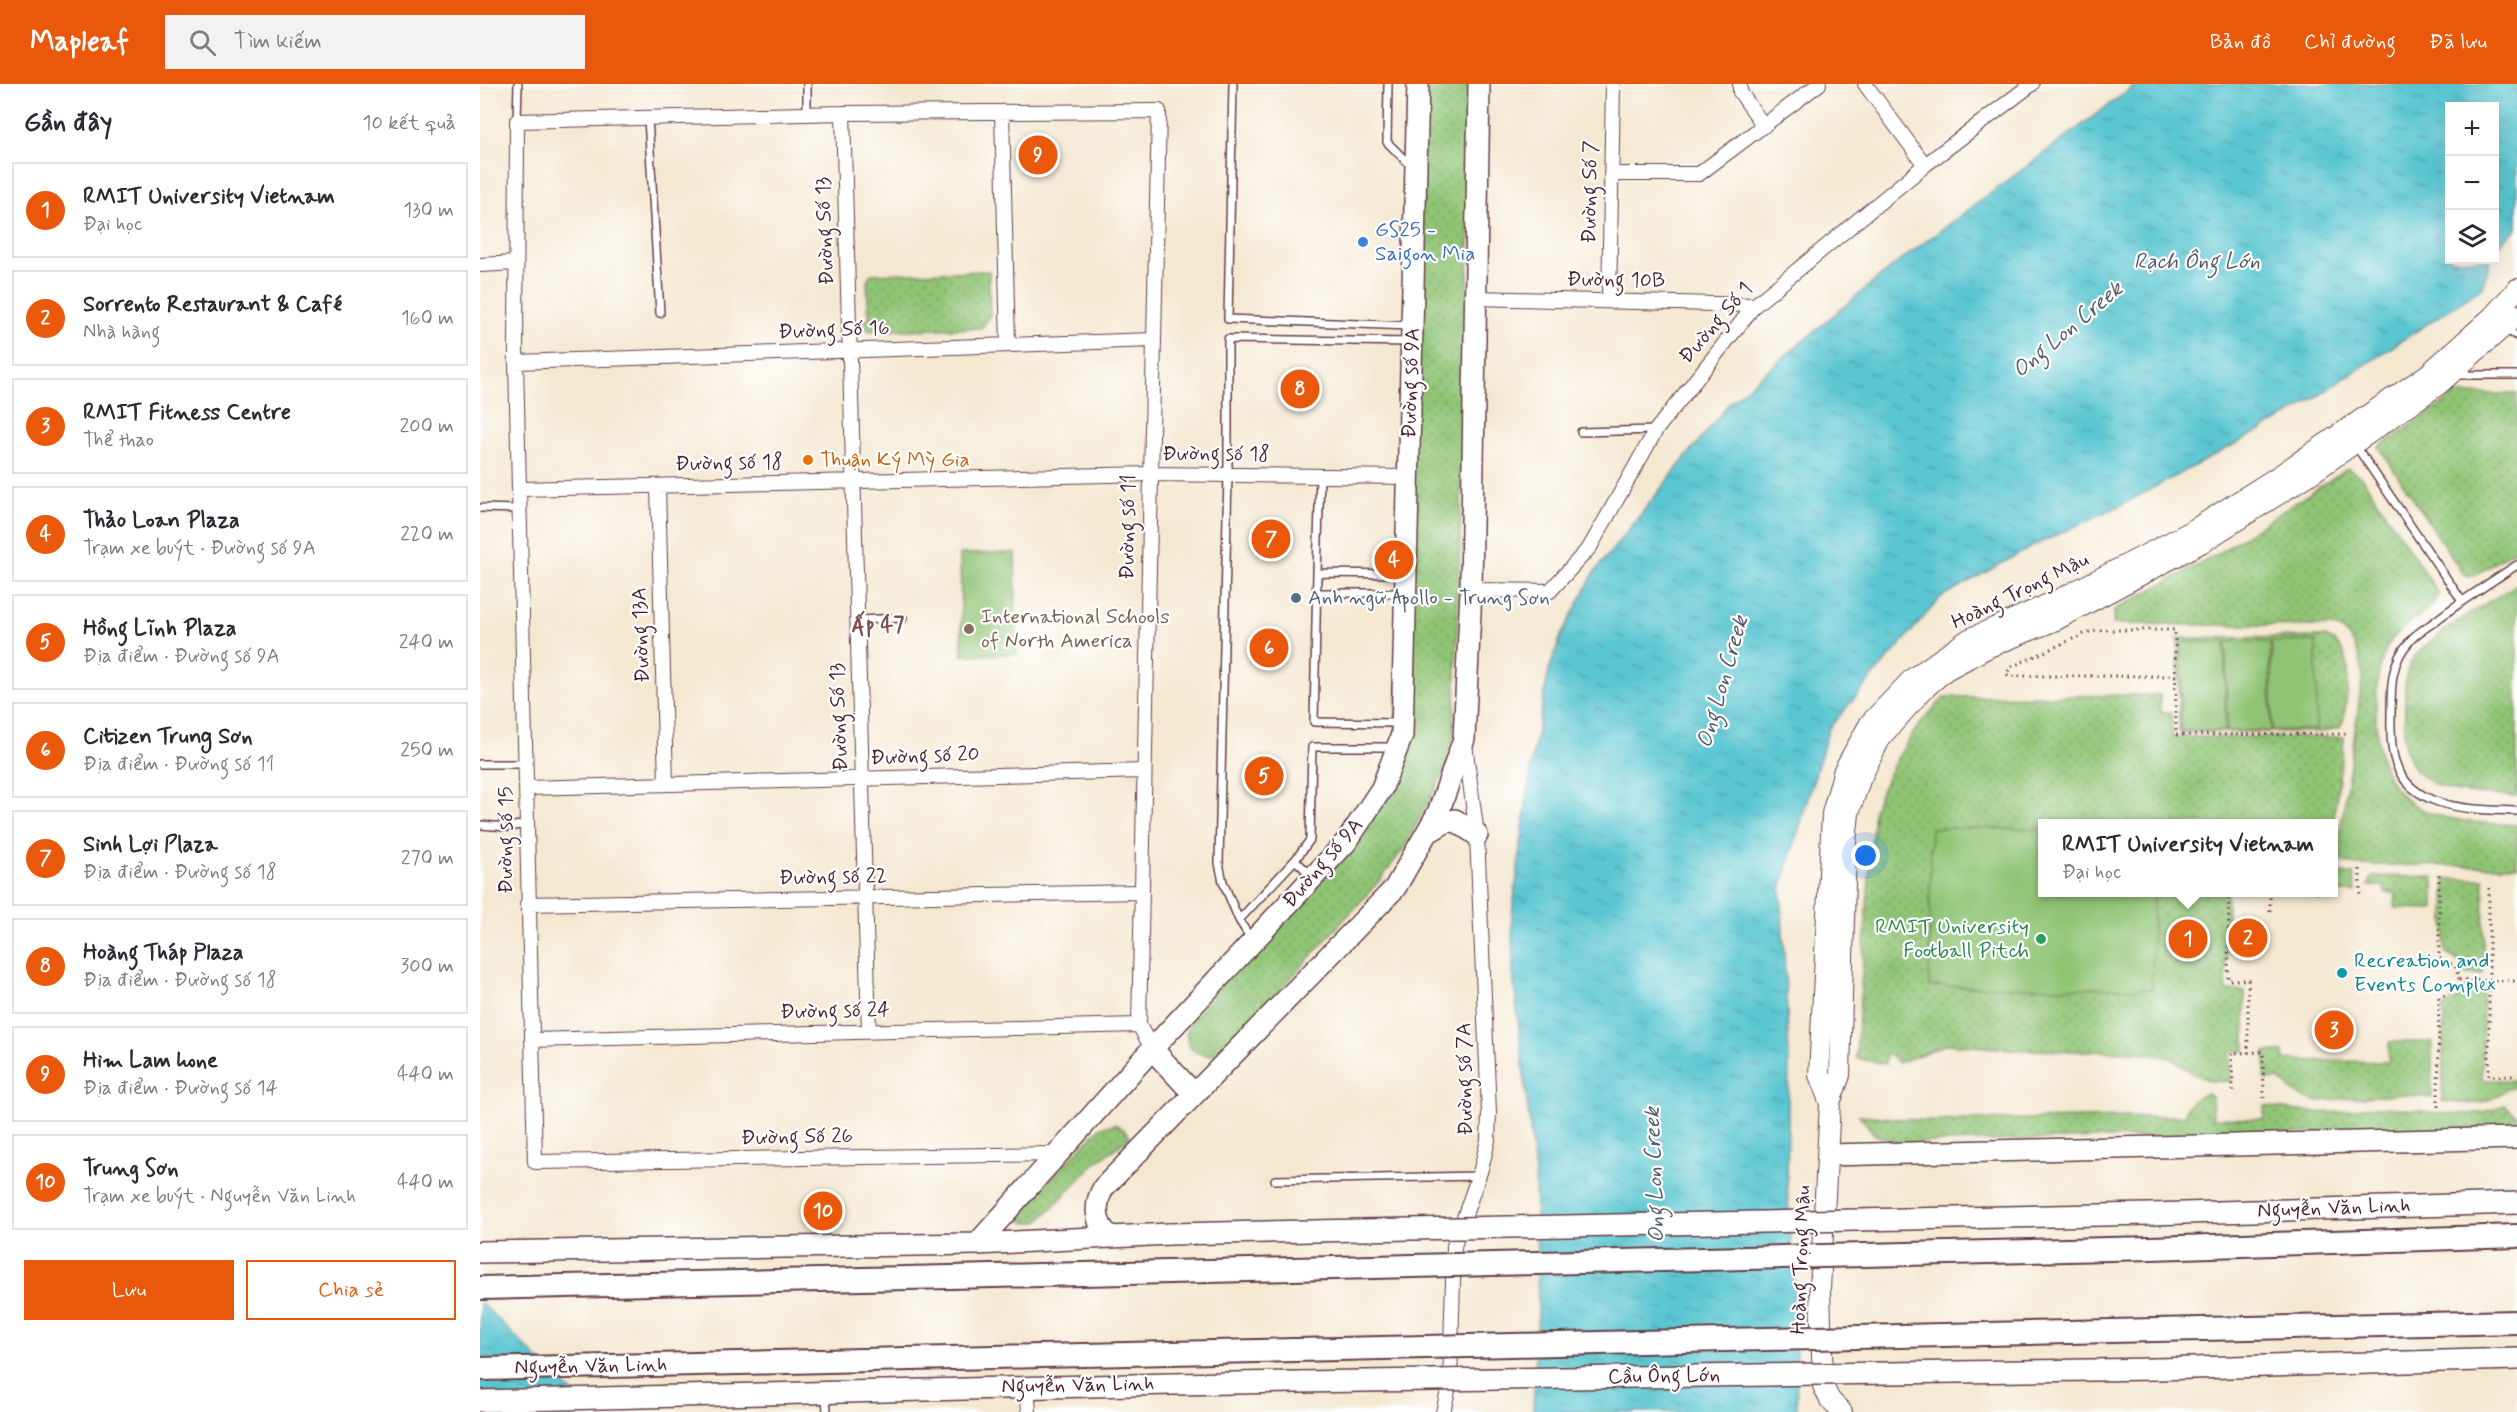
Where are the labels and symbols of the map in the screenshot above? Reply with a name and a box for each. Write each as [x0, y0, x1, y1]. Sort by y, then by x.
pin: 9 [1018, 132, 1058, 178]
street label: Đường Số 7 [1575, 140, 1607, 244]
street label: Đường Số 13 [809, 176, 843, 286]
place label: GS25 - Saigon Mia [1375, 216, 1476, 270]
marker: GS25 - Saigon Mia [1356, 235, 1370, 249]
water label: Rạch Ông Lớn [2134, 248, 2260, 279]
street label: Đường 10B [1567, 265, 1665, 297]
water label: Ong Lon Creek [2007, 274, 2132, 387]
street label: Đường Số 1 [1673, 276, 1761, 371]
street label: Đường Số 16 [778, 314, 890, 348]
street label: Đường số 9A [1395, 327, 1429, 439]
pin: 8 [1280, 366, 1320, 412]
street label: Đường số 18 [1162, 440, 1270, 470]
place label: Thuận Ký Mỳ Gia [820, 446, 970, 474]
street label: Đường số 18 [675, 448, 783, 480]
marker: Thuận Ký Mỳ Gia [801, 453, 815, 467]
street label: Đường số 11 [1113, 474, 1145, 580]
pin: 7 [1252, 516, 1290, 562]
pin: 4 [1374, 538, 1414, 582]
street label: Hoàng Trọng Mậu [1947, 546, 2094, 638]
place label: Anh ngữ Apollo - Trung Sơn [1308, 584, 1550, 613]
street label: Đường 13A [625, 587, 659, 683]
marker: Anh ngữ Apollo - Trung Sơn [1289, 591, 1303, 605]
place label: International Schools of North America [981, 603, 1170, 655]
district label: Ấp 47 [852, 610, 904, 639]
water label: Ong Lon Creek [1691, 611, 1759, 752]
marker: International Schools of North America [962, 622, 976, 636]
pin: 6 [1250, 626, 1288, 670]
street label: Đường Số 13 [823, 662, 857, 772]
street label: Đường số 20 [870, 740, 980, 774]
pin: 5 [1244, 754, 1284, 798]
street label: Đường số 15 [492, 786, 522, 894]
street label: Đường số 9A [1276, 812, 1371, 915]
your location [1851, 841, 1880, 870]
street label: Đường số 22 [779, 862, 887, 894]
place label: RMIT University Football Pitch [1875, 913, 2029, 965]
pin: 1 [2168, 916, 2208, 962]
pin: 2 [2228, 916, 2268, 960]
marker: RMIT University Football Pitch [2034, 932, 2048, 946]
place label: Recreation and Events Complex [2354, 947, 2496, 999]
marker: Recreation and Events Complex [2335, 966, 2349, 980]
street label: Đường số 24 [780, 996, 890, 1028]
pin: 3 [2314, 1008, 2354, 1052]
street label: Đường số 7A [1450, 1022, 1482, 1136]
water label: Ong Lon Creek [1639, 1105, 1674, 1243]
street label: Đường Số 26 [741, 1122, 853, 1154]
street label: Hoàng Trọng Mậu [1784, 1185, 1820, 1335]
pin: 10 [804, 1188, 842, 1234]
street label: Nguyễn Văn Linh [2257, 1191, 2411, 1227]
street label: Nguyễn Văn Linh [514, 1351, 668, 1383]
street label: Cầu Ông Lớn [1608, 1361, 1720, 1393]
street label: Nguyễn Văn Linh [1001, 1370, 1155, 1402]

